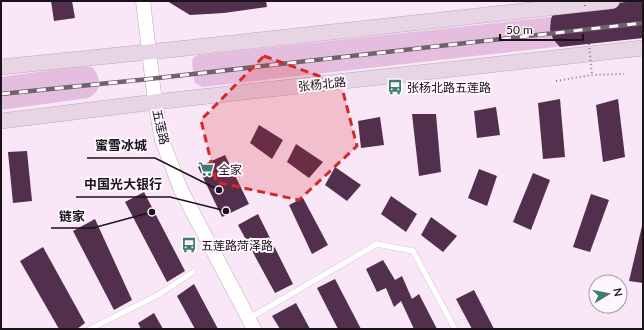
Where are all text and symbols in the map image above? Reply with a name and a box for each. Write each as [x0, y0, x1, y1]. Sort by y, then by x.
scale bar [500, 16, 583, 42]
text: 50 m [506, 22, 533, 37]
street label: 张杨北路 [297, 74, 347, 94]
bus stop icon: 张杨北路五莲路 [386, 78, 404, 96]
place label: 张杨北路五莲路 [407, 80, 491, 95]
street label: 五莲路 [150, 108, 172, 146]
callout: 蜜雪冰城 [87, 133, 155, 158]
text: 蜜雪冰城 [95, 137, 147, 153]
supermarket icon: 全家 [197, 160, 215, 178]
place label: 全家 [218, 162, 242, 177]
callout: 中国光大银行 [76, 172, 170, 197]
text: 中国光大银行 [84, 176, 162, 192]
callout: 链家 [51, 203, 93, 228]
text: 链家 [59, 208, 85, 224]
bus stop icon: 五莲路菏泽路 [180, 236, 198, 254]
place label: 五莲路菏泽路 [201, 238, 273, 253]
north arrow [588, 274, 628, 314]
text: N [611, 287, 625, 297]

